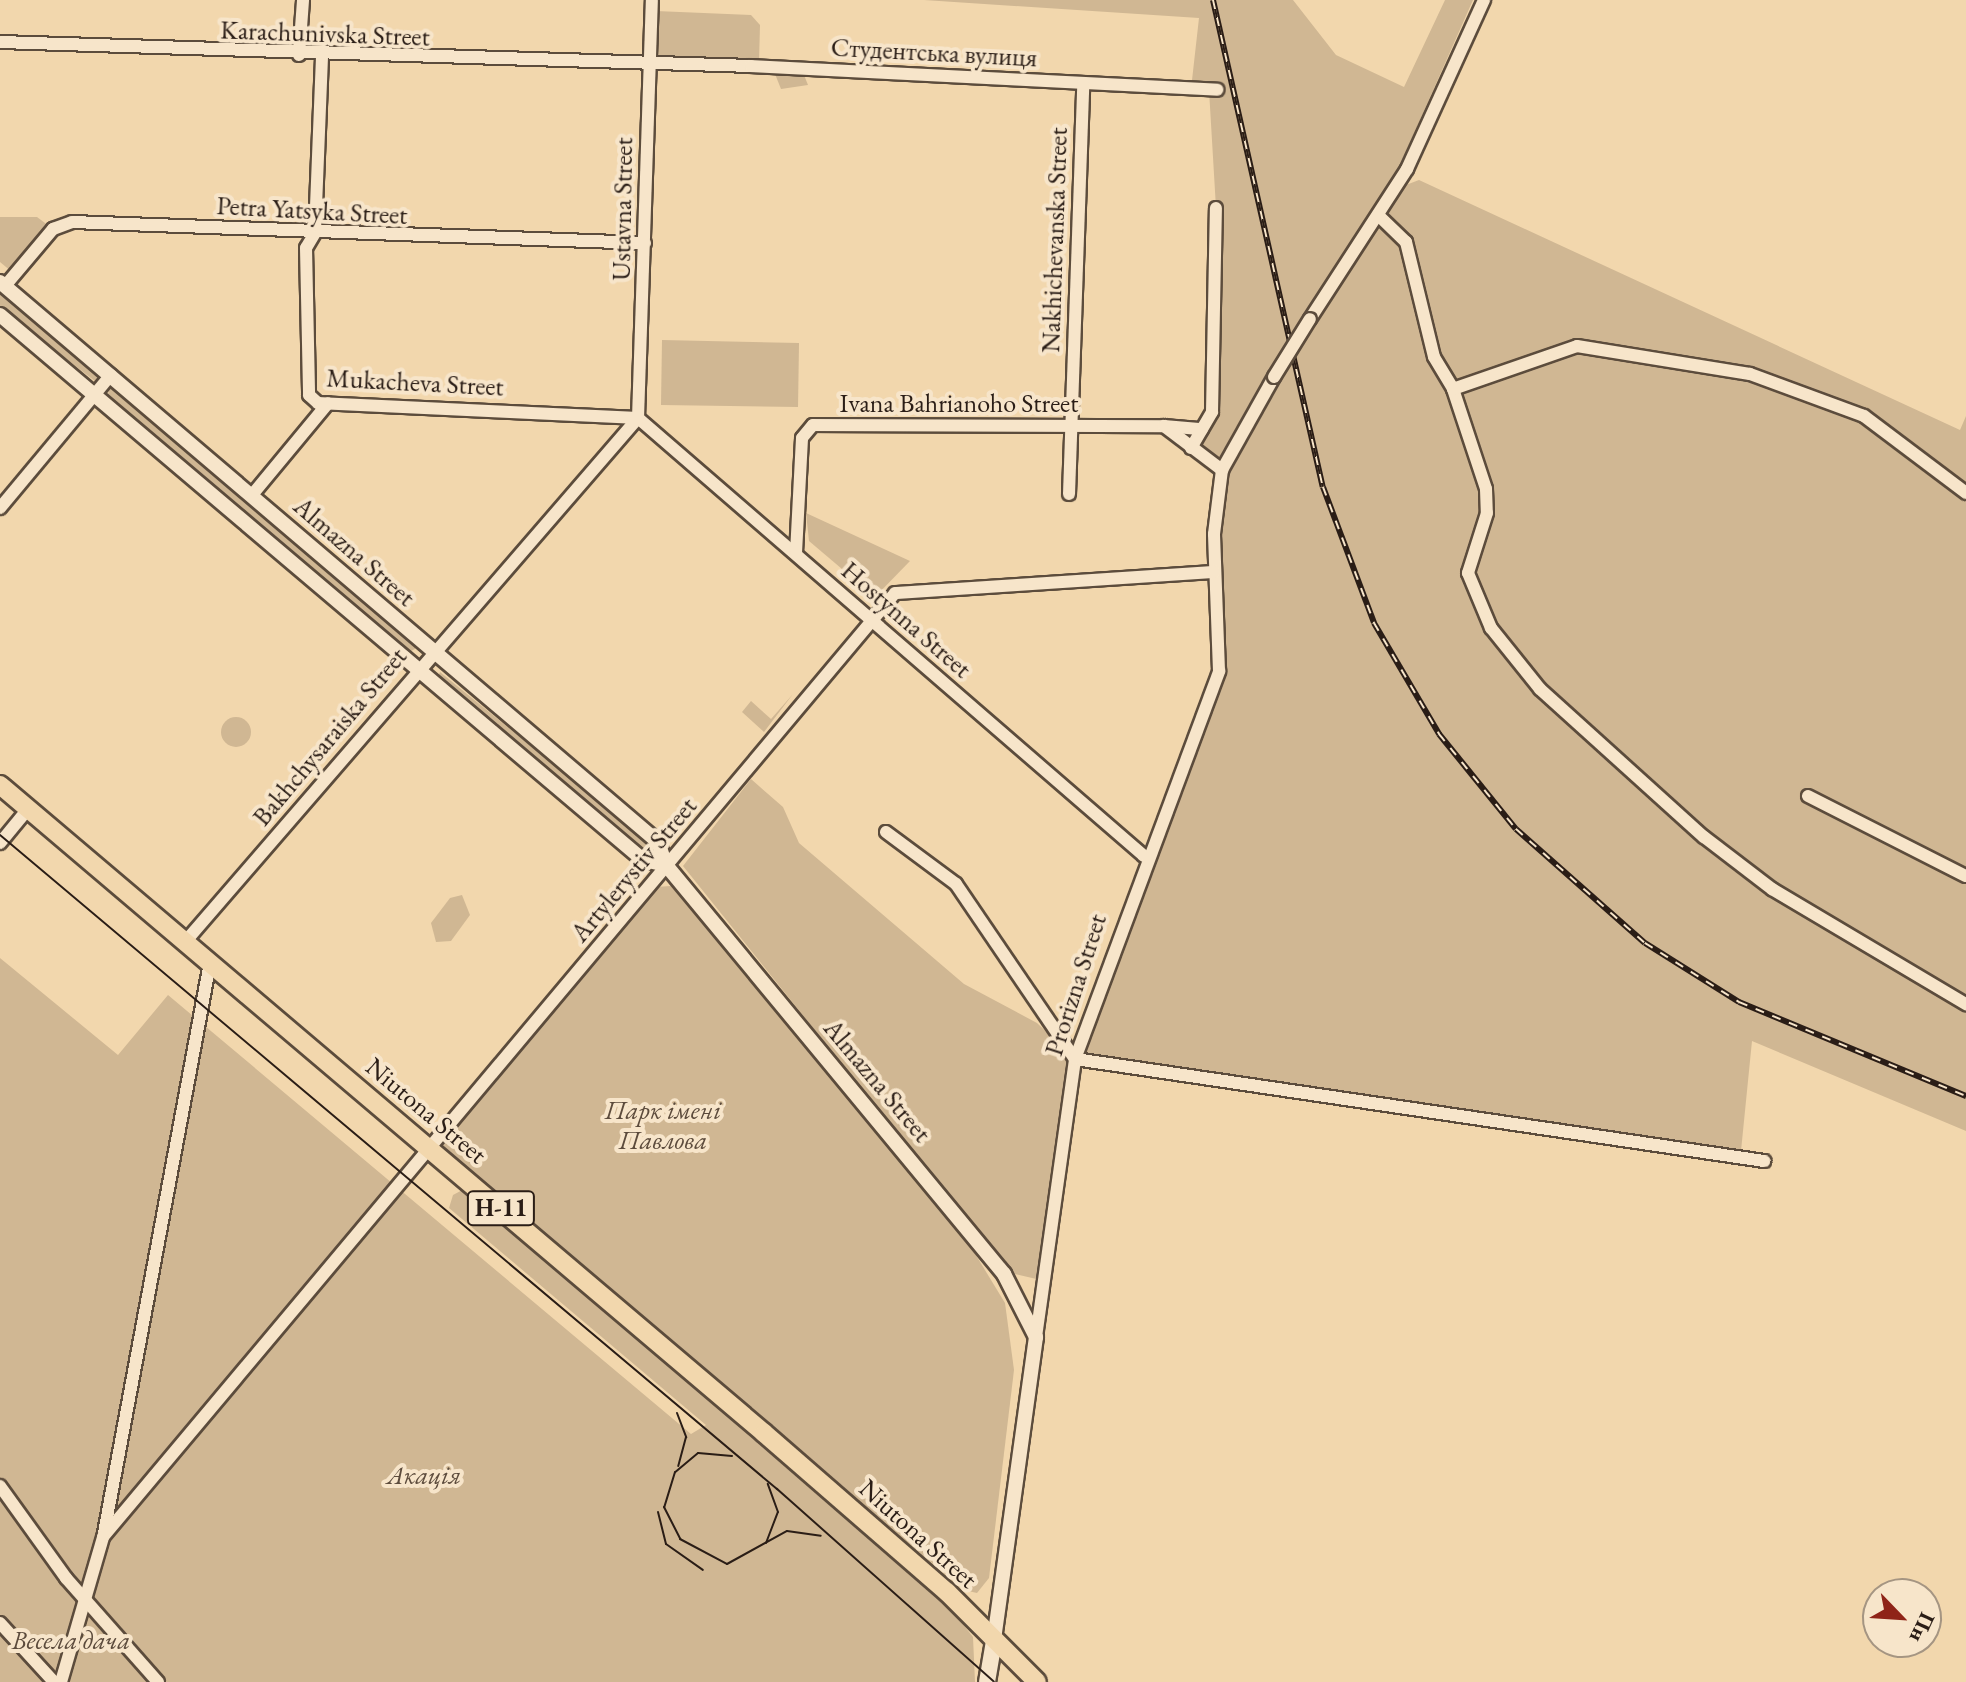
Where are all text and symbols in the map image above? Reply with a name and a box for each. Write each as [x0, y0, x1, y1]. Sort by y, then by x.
street label: Karachunivska Street [220, 15, 430, 53]
street label: Студентська вулиця [830, 32, 1038, 74]
street label: Nakhichevanska Street [1035, 127, 1075, 353]
street label: Ustavna Street [606, 137, 640, 281]
street label: Petra Yatsyka Street [216, 190, 408, 232]
street label: Mukacheva Street [326, 363, 504, 403]
street label: Ivana Bahrianoho Street [840, 388, 1078, 420]
street label: Almazna Street [287, 491, 421, 613]
street label: Hostynna Street [835, 555, 977, 685]
street label: Bakhchysaraiska Street [246, 642, 414, 832]
street label: Artylerystiv Street [564, 791, 704, 949]
street label: Prorizna Street [1038, 910, 1114, 1060]
street label: Almazna Street [817, 1013, 937, 1149]
street label: Niutona Street [359, 1051, 493, 1171]
park label: Парк імені Павлова [605, 1095, 721, 1156]
road number: Н-11 [465, 1188, 537, 1228]
park label: Акація [387, 1460, 461, 1492]
street label: Niutona Street [853, 1473, 983, 1595]
north arrow [1862, 1578, 1942, 1658]
text: Пн [1903, 1608, 1942, 1647]
park label: Весела дача [12, 1625, 130, 1657]

